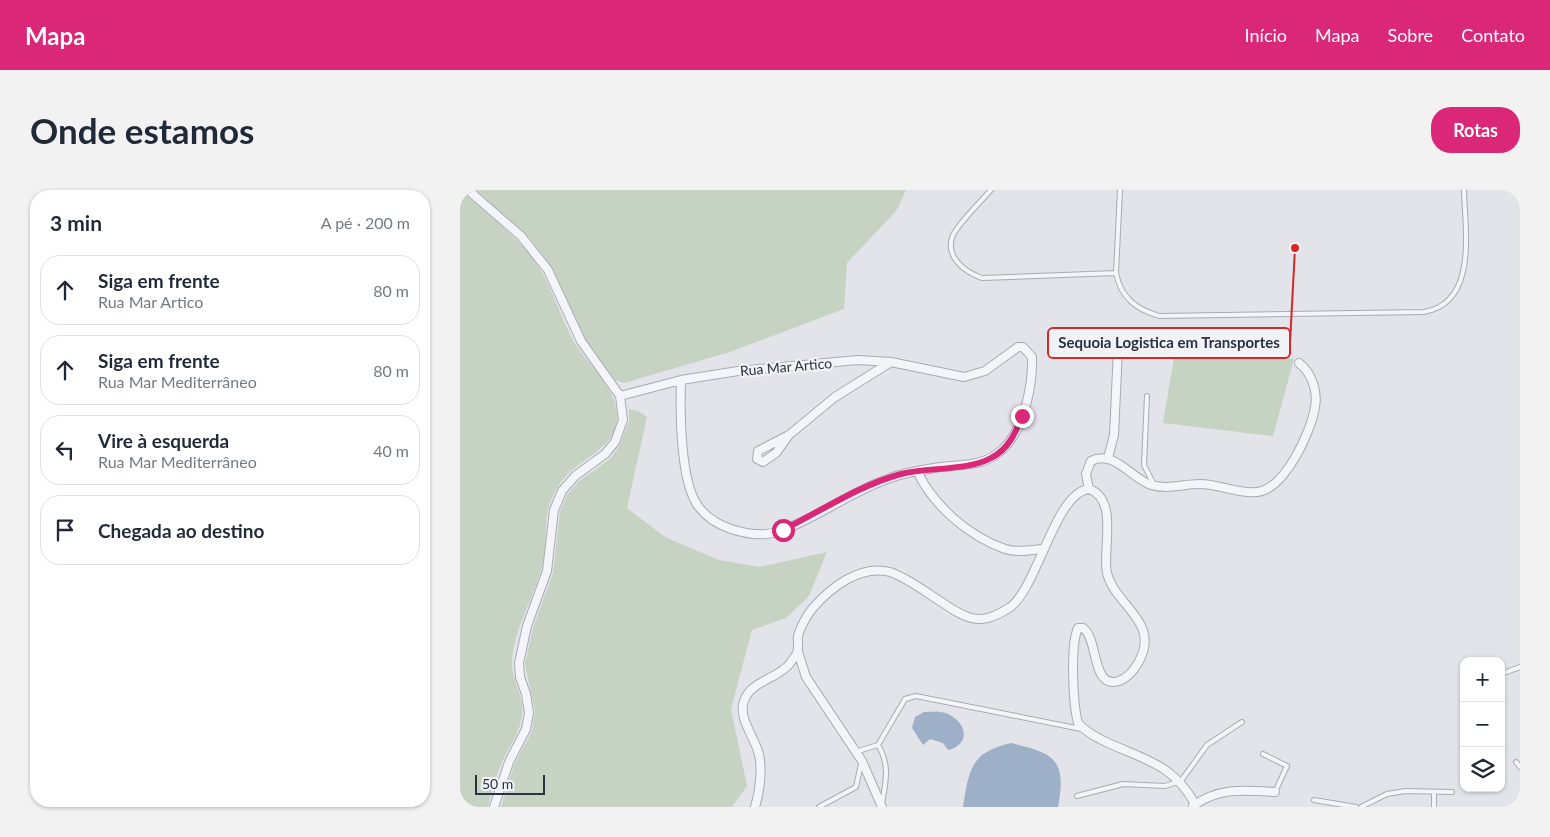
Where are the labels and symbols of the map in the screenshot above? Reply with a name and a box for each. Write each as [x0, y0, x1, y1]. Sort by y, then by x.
callout: Sequoia Logistica em Transportes [1048, 328, 1290, 358]
text: Sequoia Logistica em Transportes [1058, 333, 1280, 351]
street label: Rua Mar Artico [739, 354, 833, 379]
route end [1011, 405, 1034, 428]
route start [772, 519, 795, 542]
scale bar [475, 772, 545, 795]

